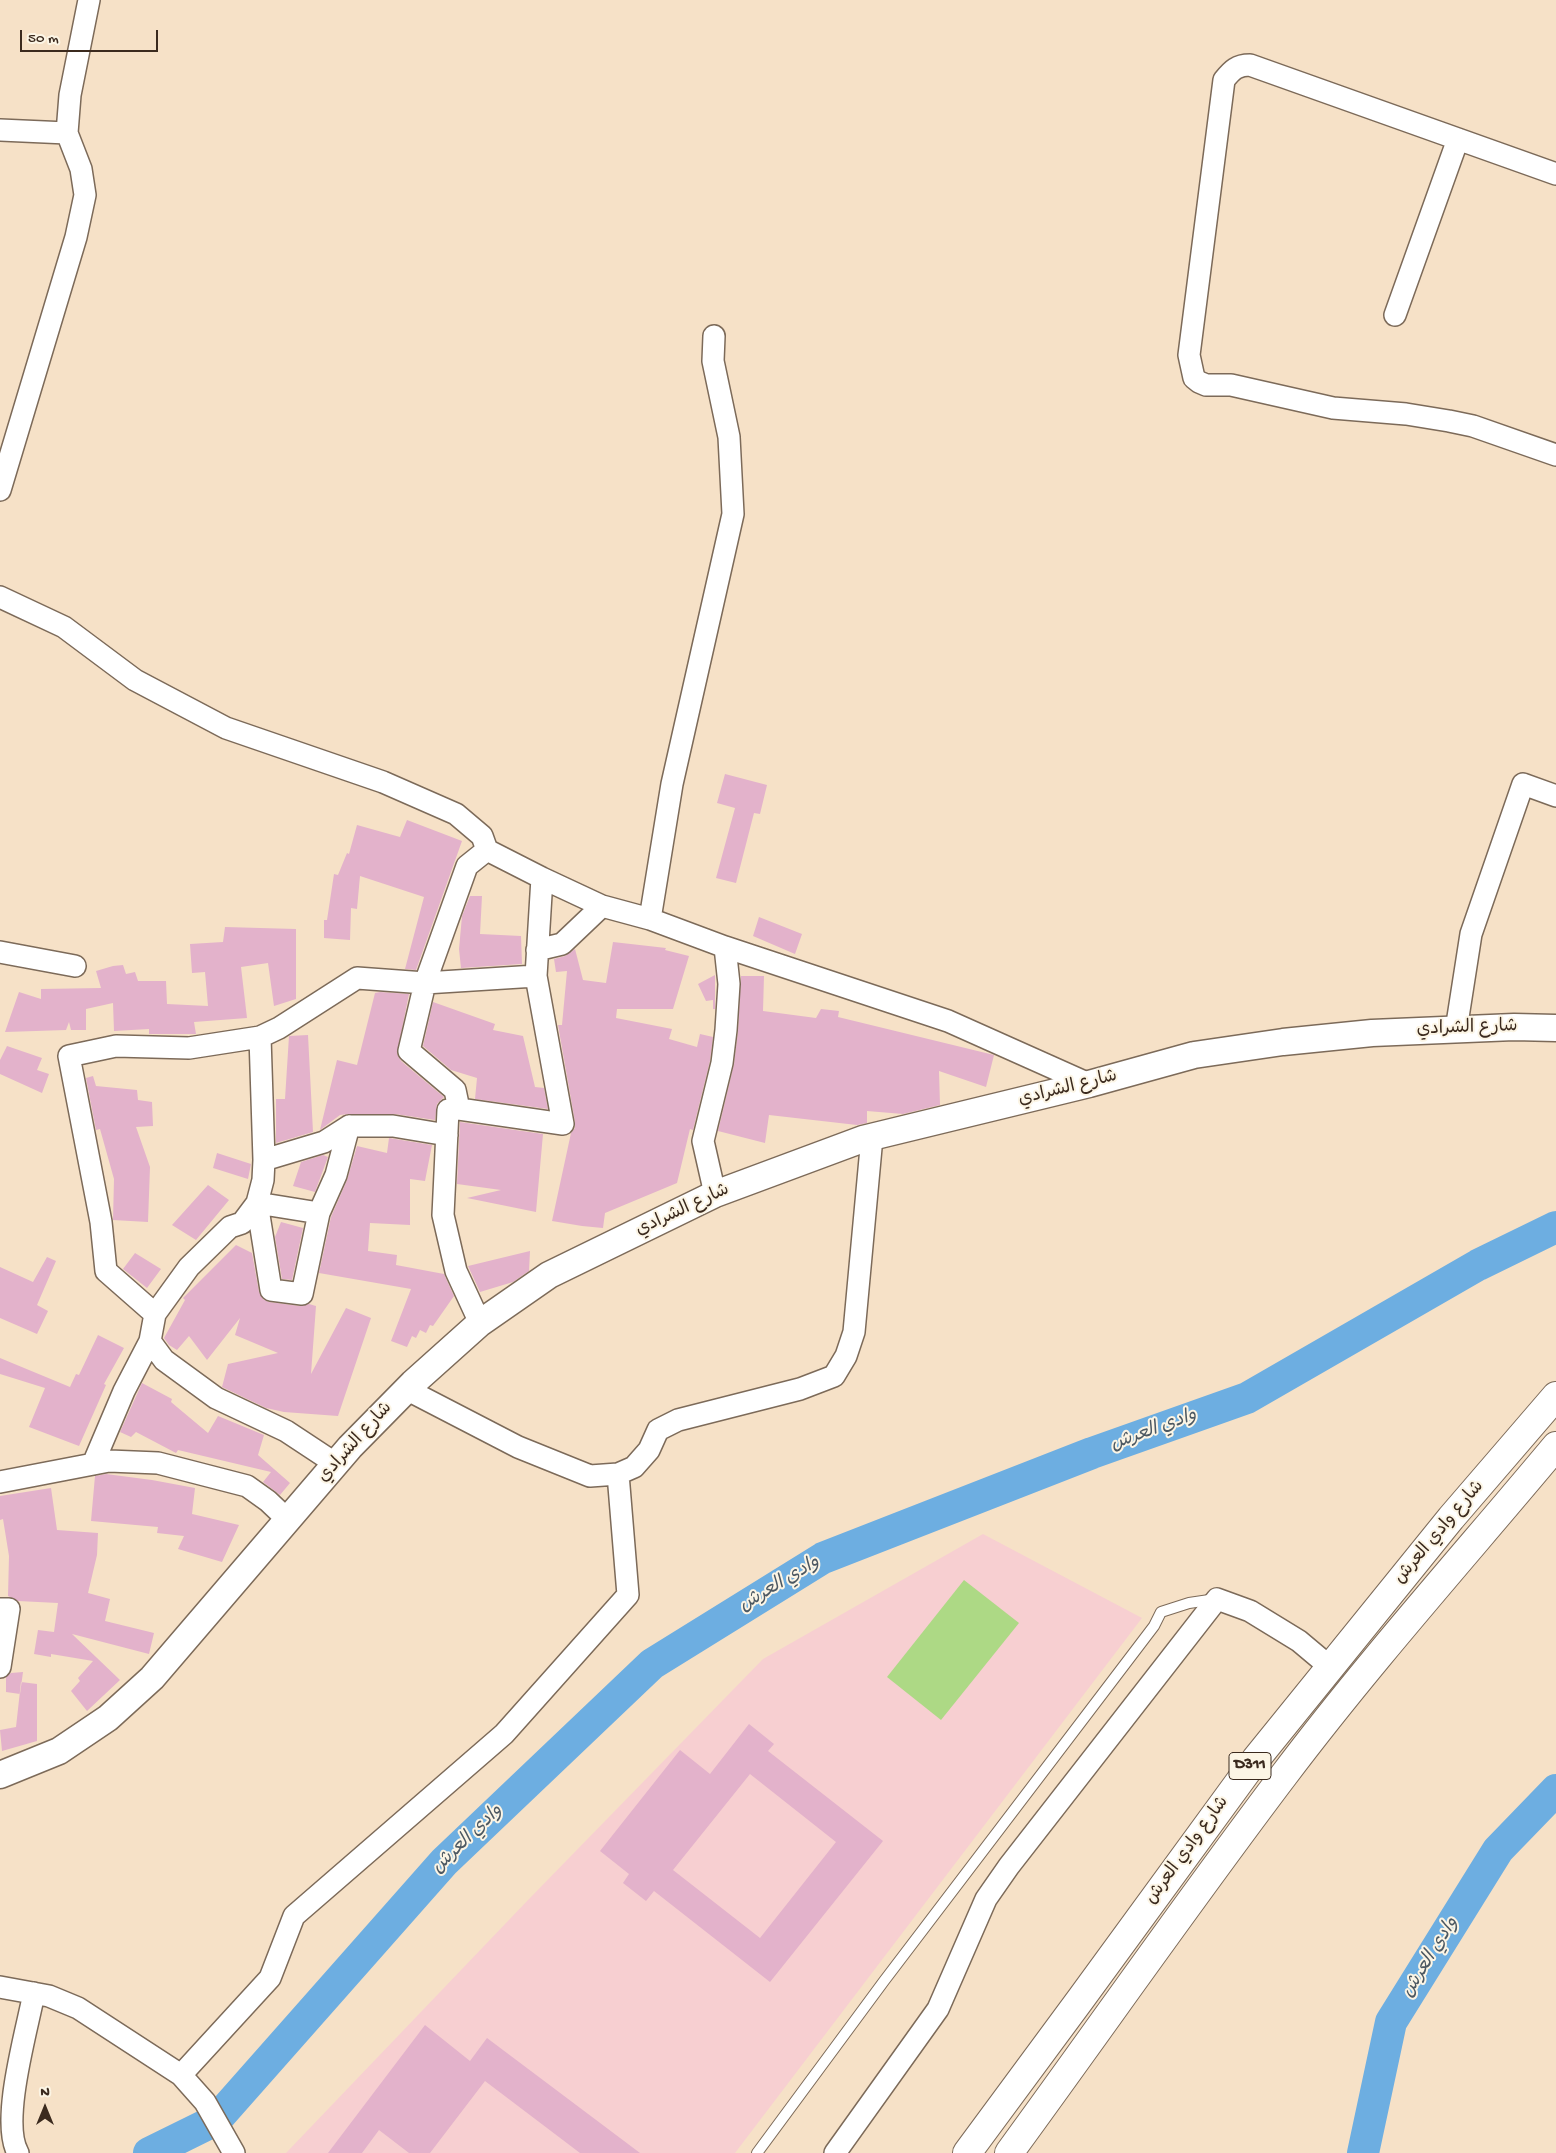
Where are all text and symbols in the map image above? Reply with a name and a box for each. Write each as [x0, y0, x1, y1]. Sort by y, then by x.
scale bar [22, 20, 160, 52]
text: 50 m [28, 30, 59, 48]
street label: شارع الشرادي [1416, 1016, 1518, 1042]
street label: شارع الشرادي [1016, 1066, 1120, 1112]
street label: شارع الشرادي [633, 1180, 733, 1242]
street label: شارع الشرادي [314, 1398, 398, 1488]
water label: وادي العرش [1108, 1405, 1200, 1457]
street label: شارع وادي العرش [1390, 1477, 1490, 1589]
water label: وادي العرش [736, 1552, 824, 1618]
road number: D311 [1229, 1752, 1271, 1780]
street label: شارع وادي العرش [1142, 1793, 1234, 1909]
water label: وادي العرش [428, 1801, 508, 1879]
water label: وادي العرش [1397, 1914, 1465, 2002]
north arrow [20, 2083, 70, 2133]
text: N [40, 2084, 50, 2101]

